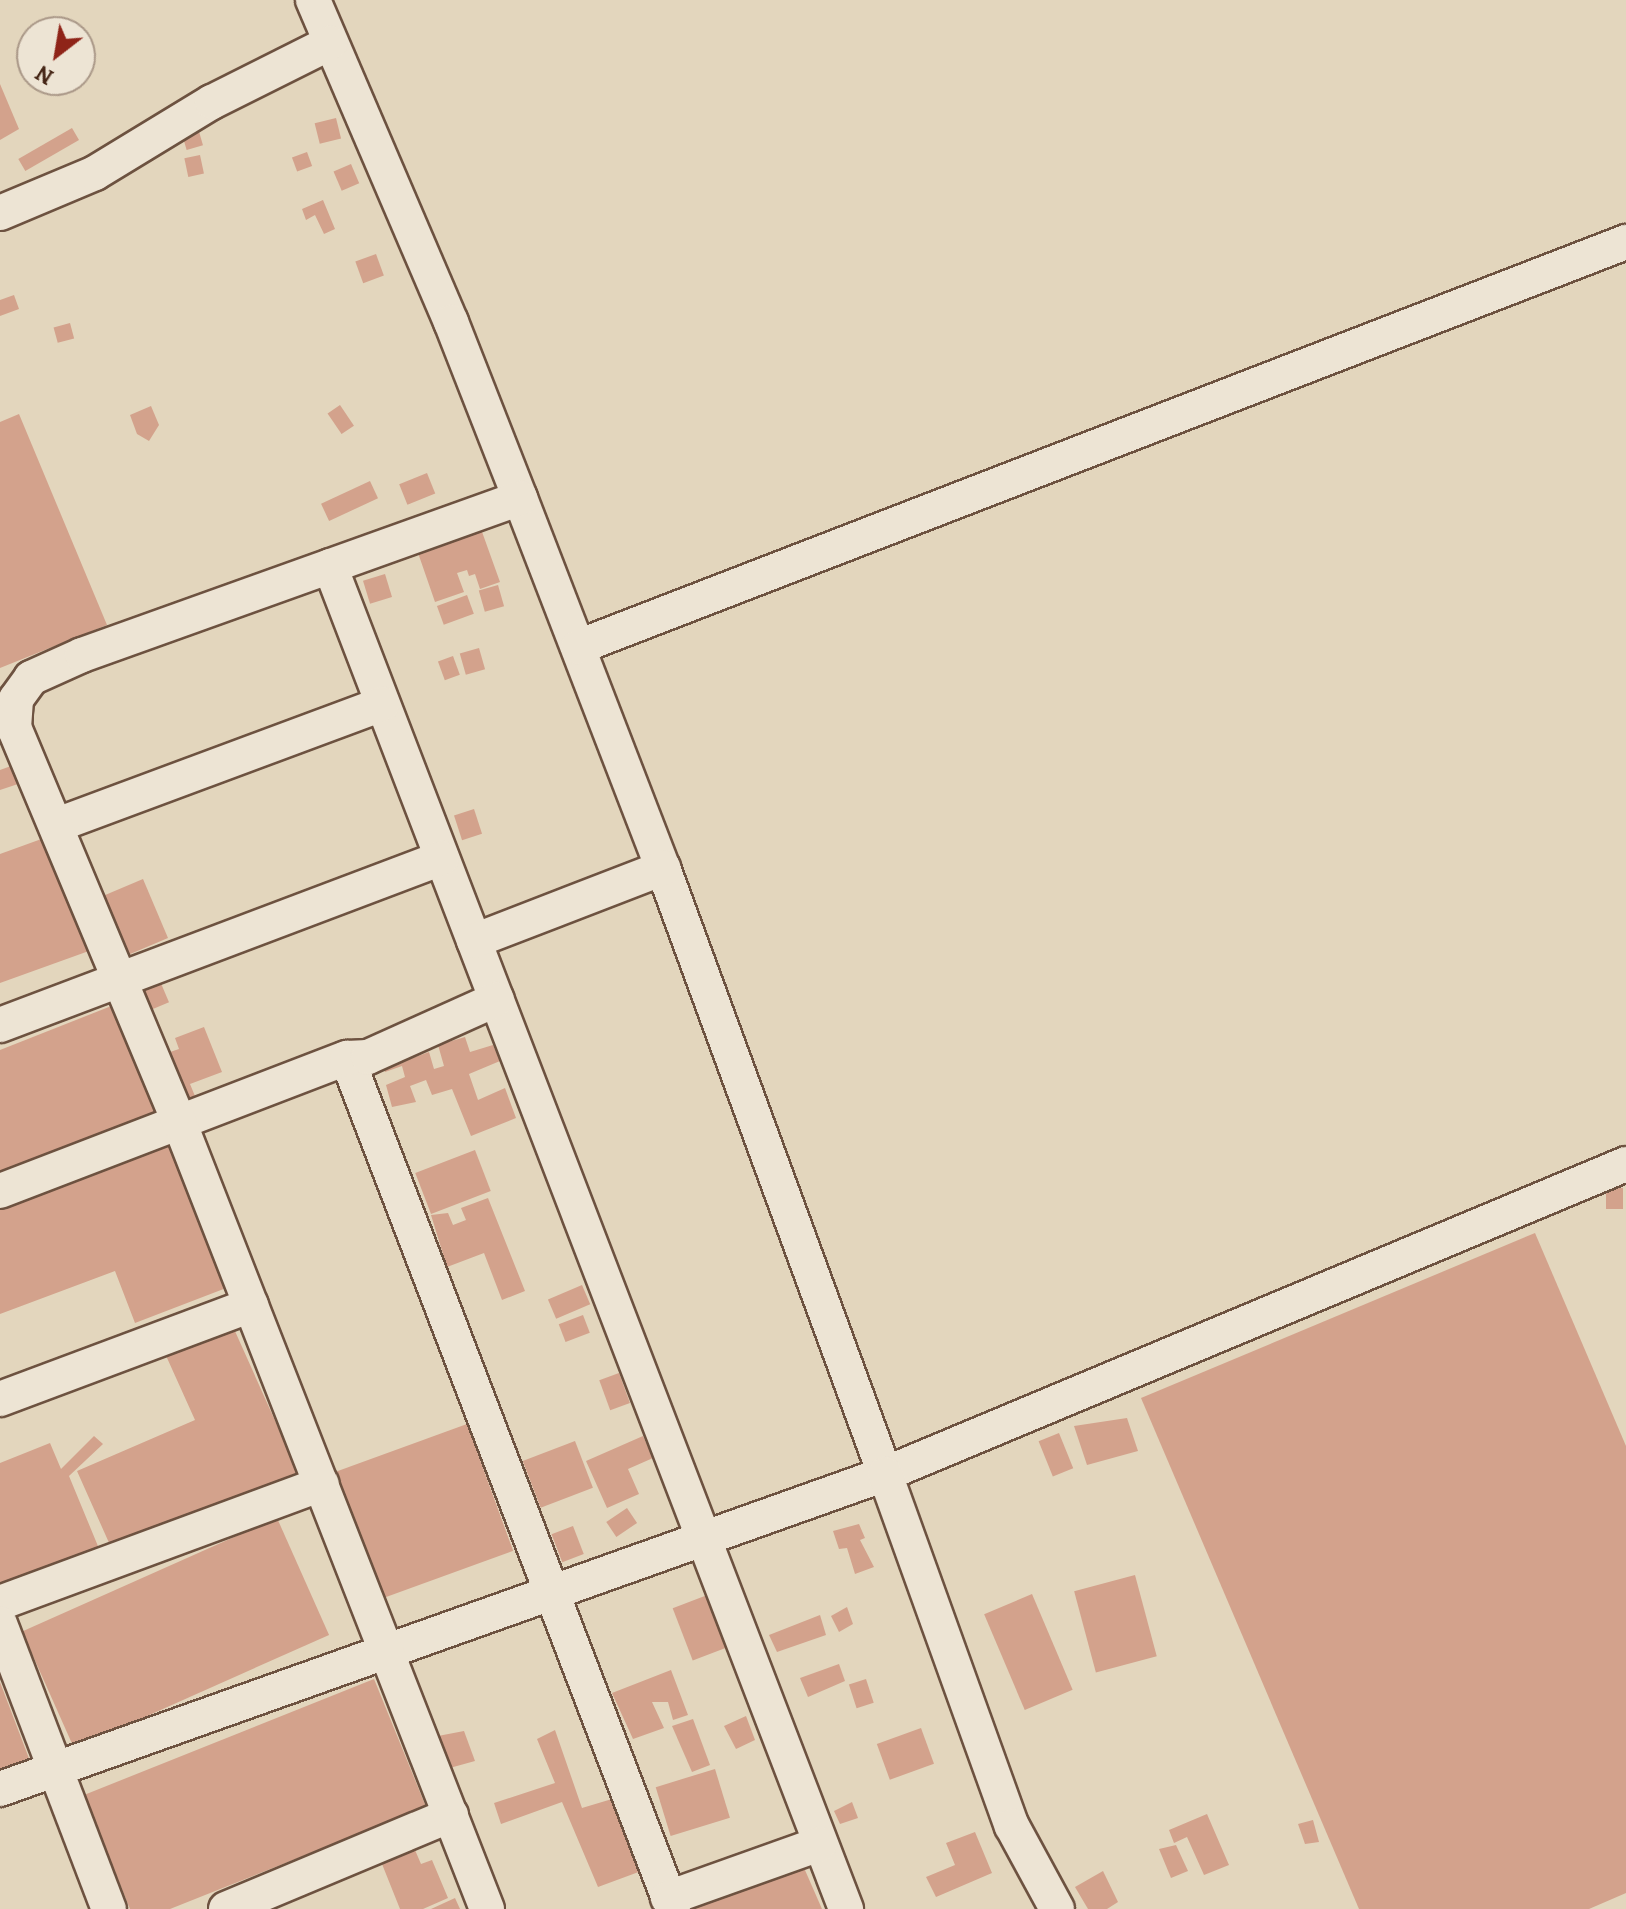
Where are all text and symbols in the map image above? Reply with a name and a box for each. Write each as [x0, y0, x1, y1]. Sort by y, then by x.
north arrow [16, 16, 96, 96]
text: N [30, 58, 59, 92]

